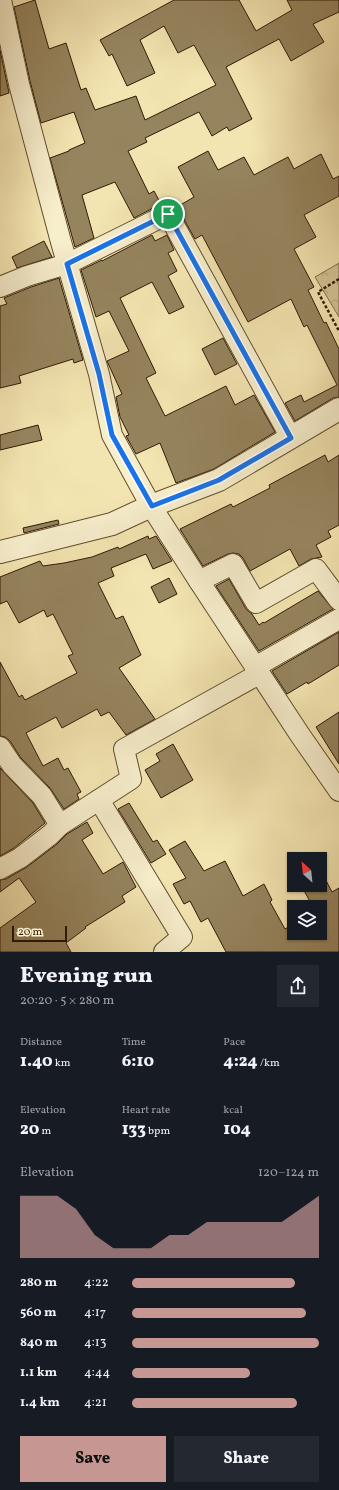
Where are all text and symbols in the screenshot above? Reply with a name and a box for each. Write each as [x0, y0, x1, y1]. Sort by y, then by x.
pin [151, 197, 185, 231]
icon: arrive [157, 203, 179, 225]
north arrow [287, 852, 327, 892]
map controls [287, 852, 327, 940]
button: layers [287, 900, 327, 940]
scale bar [12, 924, 67, 943]
text: 20 m [18, 925, 42, 940]
text: Evening run [20, 961, 153, 992]
button: share [277, 965, 319, 1007]
text: 20:20 · 5 × 280 m [20, 992, 114, 1010]
text: Distance [20, 1035, 62, 1050]
text: Time [122, 1035, 146, 1050]
text: Pace [223, 1035, 245, 1050]
text: 1.40 [20, 1050, 53, 1073]
text: 6:10 [122, 1050, 154, 1073]
text: 4:24 [223, 1050, 258, 1073]
text: km [53, 1056, 71, 1071]
text: /km [258, 1056, 280, 1071]
text: Elevation [20, 1103, 66, 1118]
text: Heart rate [122, 1103, 170, 1118]
text: kcal [223, 1103, 243, 1118]
text: 20 [20, 1118, 39, 1141]
text: 133 [122, 1118, 146, 1141]
text: 104 [223, 1118, 251, 1141]
text: m [39, 1124, 51, 1139]
text: bpm [146, 1124, 170, 1139]
text: Elevation [20, 1164, 74, 1182]
text: 120–124 m [258, 1164, 319, 1182]
text: 280 m [20, 1274, 57, 1292]
text: 4:22 [84, 1274, 109, 1292]
text: 560 m [20, 1304, 57, 1322]
text: 4:17 [84, 1304, 106, 1322]
text: 840 m [20, 1334, 58, 1352]
text: 4:13 [84, 1334, 107, 1352]
text: 1.1 km [20, 1364, 57, 1382]
text: 4:44 [84, 1364, 110, 1382]
text: 1.4 km [20, 1394, 60, 1412]
text: 4:21 [84, 1394, 107, 1412]
button: Save [20, 1436, 166, 1482]
button: Share [174, 1436, 319, 1482]

